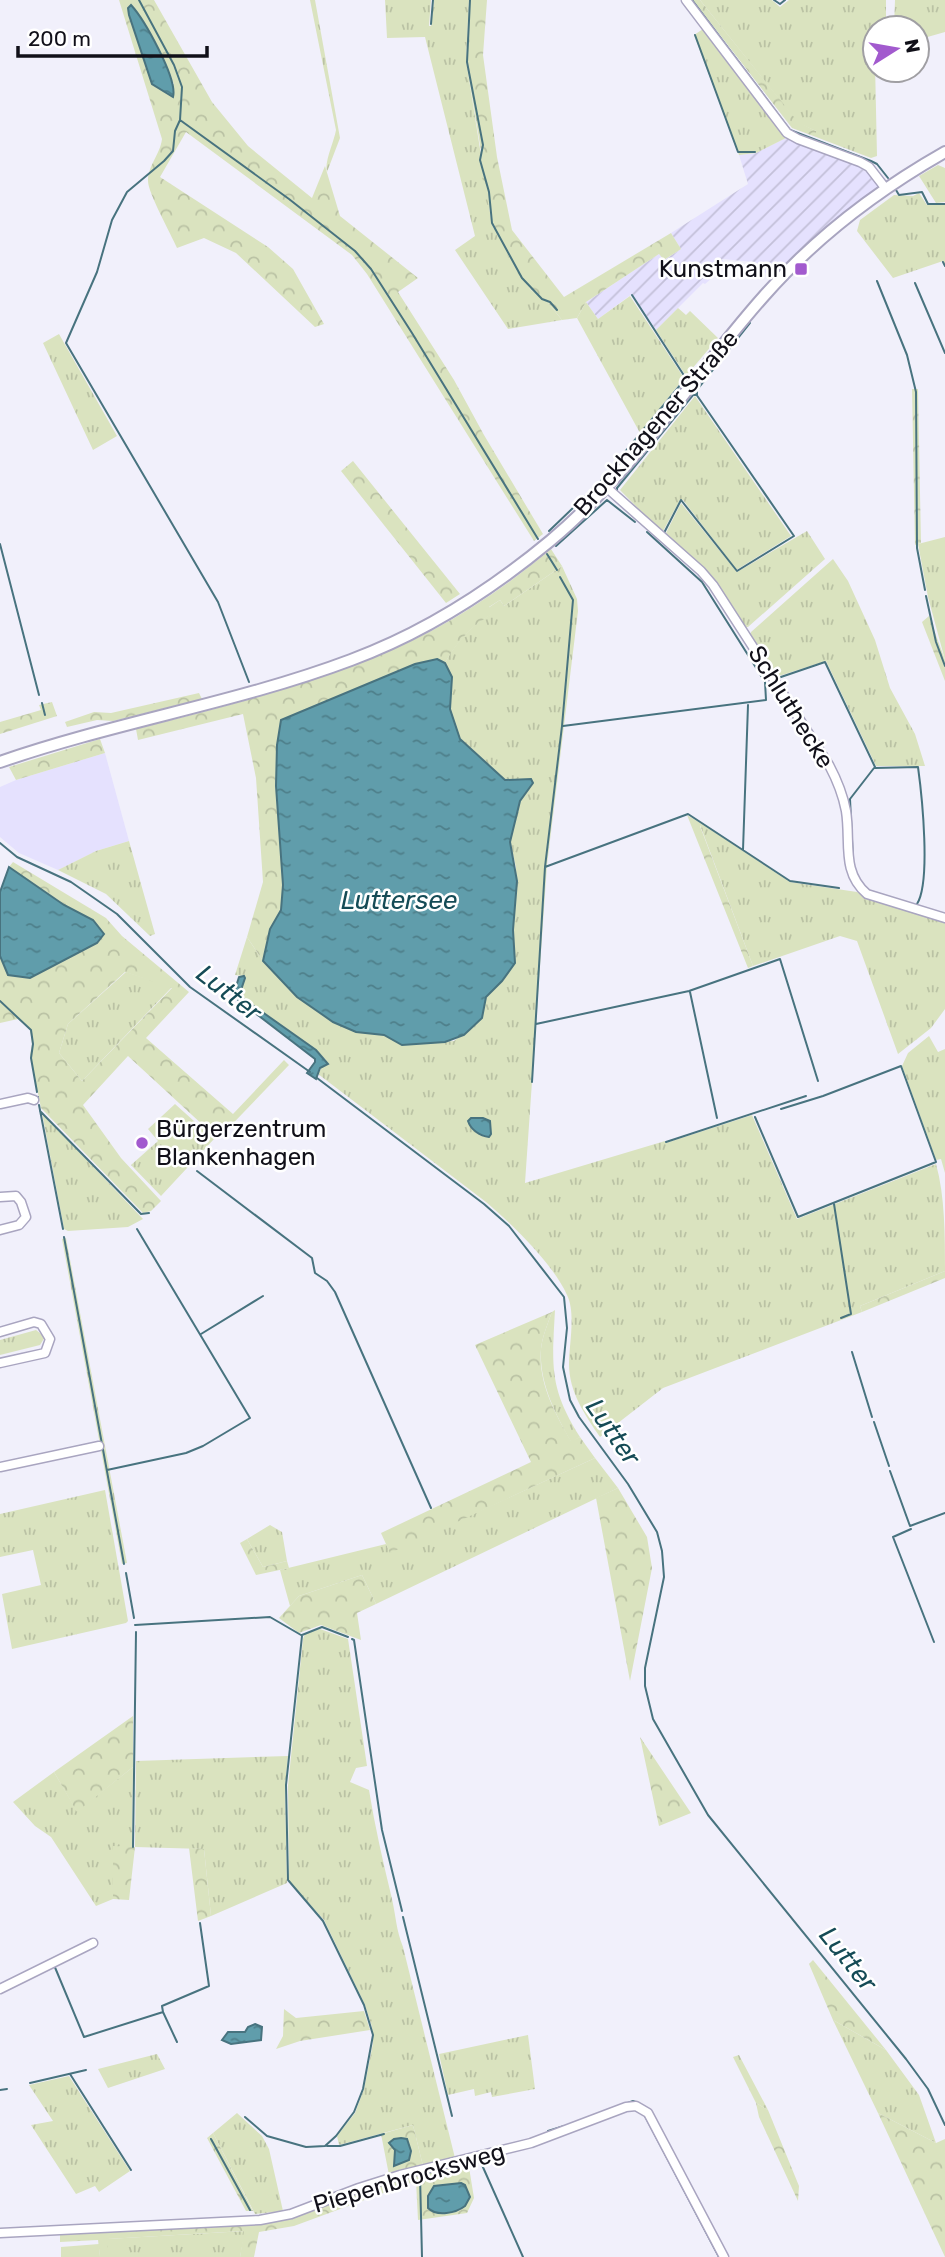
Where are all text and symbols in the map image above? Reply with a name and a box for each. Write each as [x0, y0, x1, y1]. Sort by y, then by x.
scale bar [18, 14, 206, 58]
north arrow [861, 14, 931, 84]
text: 200 m [28, 26, 91, 51]
text: N [900, 37, 925, 55]
place label: Kunstmann [659, 255, 787, 283]
marker: Kunstmann [793, 261, 809, 277]
street label: Brockhagener Straße [568, 325, 744, 521]
street label: Schluthecke [742, 641, 840, 773]
water label: Luttersee [341, 885, 458, 916]
water label: Lutter [190, 958, 269, 1029]
place label: Bürgerzentrum Blankenhagen [156, 1115, 326, 1171]
marker: Bürgerzentrum Blankenhagen [134, 1135, 150, 1151]
water label: Lutter [579, 1393, 648, 1472]
water label: Lutter [813, 1920, 884, 1998]
street label: Piepenbrocksweg [310, 2137, 508, 2219]

